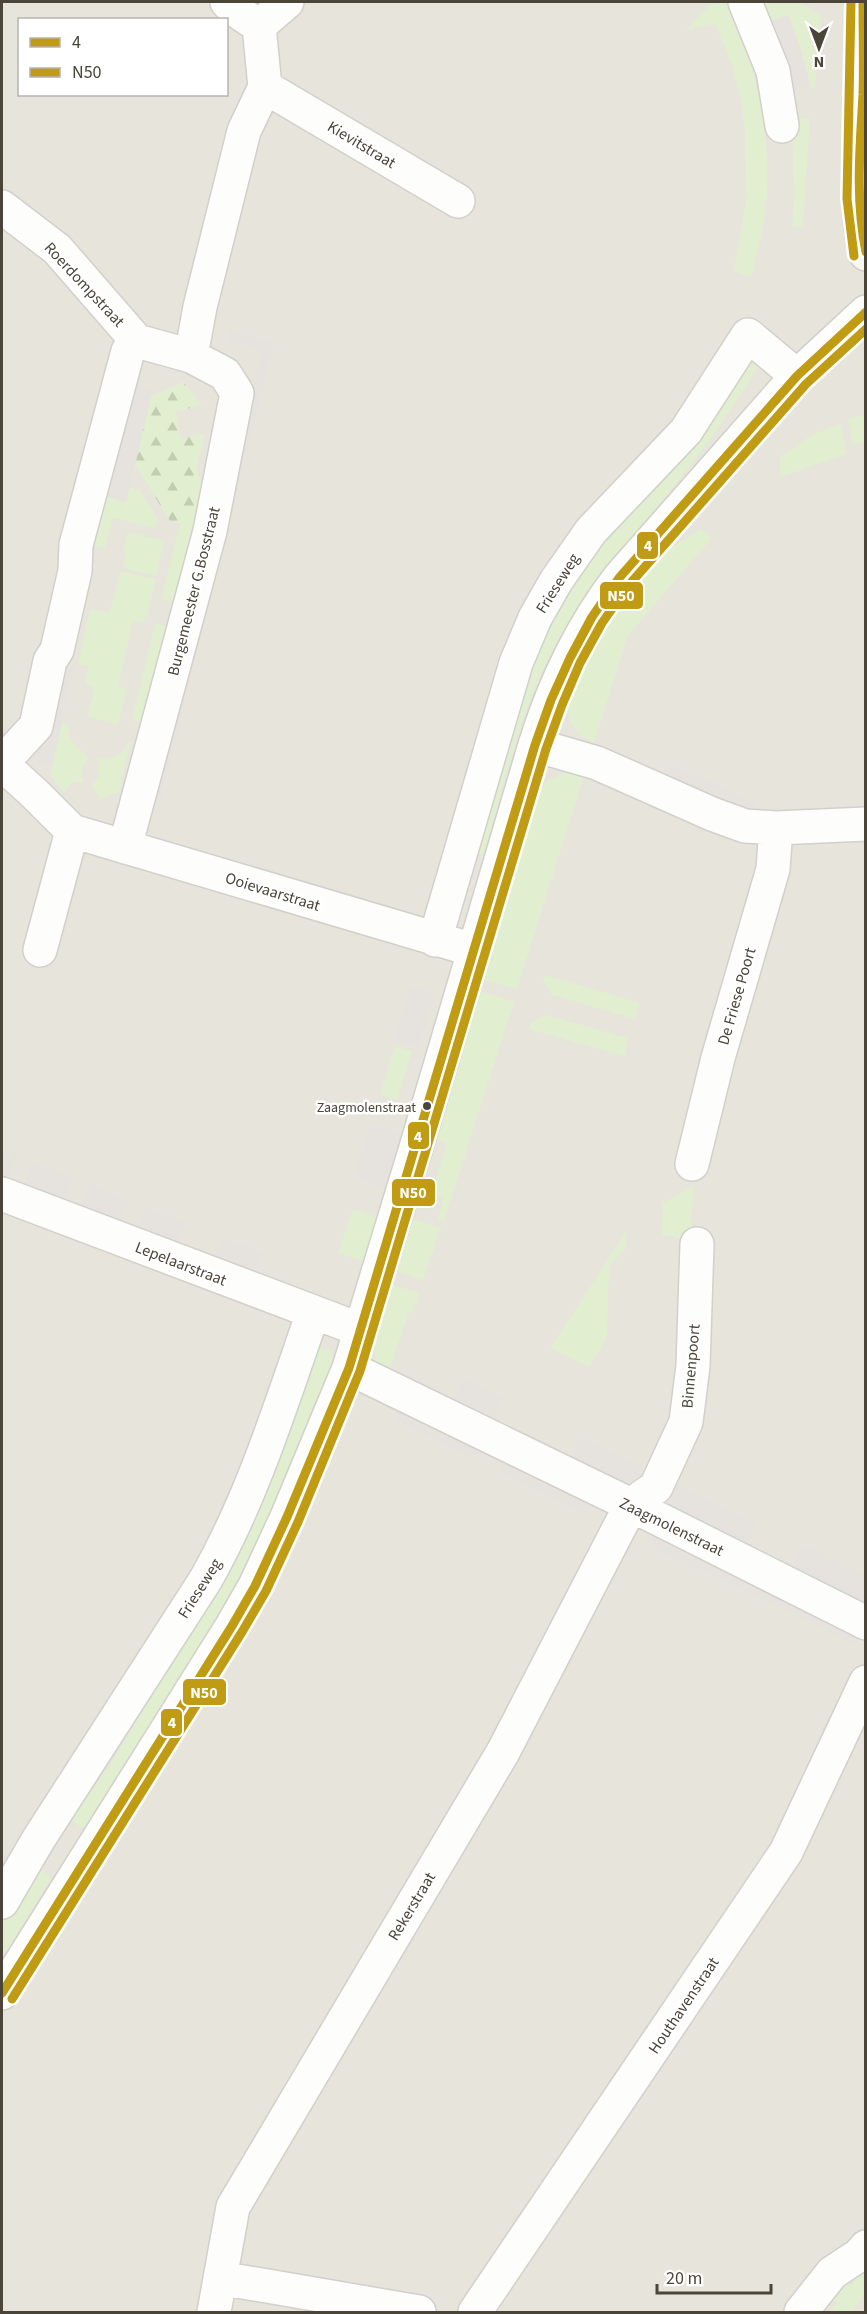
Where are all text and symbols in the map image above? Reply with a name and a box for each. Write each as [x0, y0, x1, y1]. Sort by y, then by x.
legend [18, 18, 228, 96]
north arrow [789, 18, 849, 78]
text: 4 [72, 30, 81, 55]
text: N [814, 51, 824, 73]
text: N50 [72, 60, 102, 85]
street label: Kievitstraat [323, 116, 400, 174]
street label: Roerdompstraat [39, 237, 130, 332]
street label: Burgemeester G.Bosstraat [162, 504, 226, 678]
line badge: 4 [636, 531, 659, 560]
text: 4 [644, 535, 653, 557]
street label: Frieseweg [531, 549, 585, 618]
line badge: N50 [599, 581, 644, 610]
text: N50 [607, 585, 635, 607]
street label: Ooievaarstraat [222, 867, 323, 917]
street label: De Friese Poort [712, 944, 762, 1048]
place label: Zaagmolenstraat [317, 1098, 416, 1118]
marker: Zaagmolenstraat [421, 1100, 433, 1112]
line badge: 4 [407, 1121, 430, 1150]
text: 4 [414, 1126, 423, 1148]
line badge: N50 [391, 1178, 436, 1207]
text: N50 [399, 1182, 427, 1204]
street label: Lepelaarstraat [132, 1236, 230, 1292]
street label: Binnenpoort [676, 1322, 706, 1409]
street label: Zaagmolenstraat [616, 1492, 728, 1562]
street label: Frieseweg [173, 1554, 227, 1623]
line badge: N50 [182, 1678, 227, 1706]
text: N50 [190, 1682, 218, 1704]
line badge: 4 [160, 1708, 183, 1737]
text: 4 [168, 1712, 177, 1734]
street label: Rekerstraat [383, 1868, 441, 1945]
street label: Houthavenstraat [643, 1952, 725, 2058]
scale bar [657, 2257, 771, 2295]
text: 20 m [666, 2266, 702, 2291]

